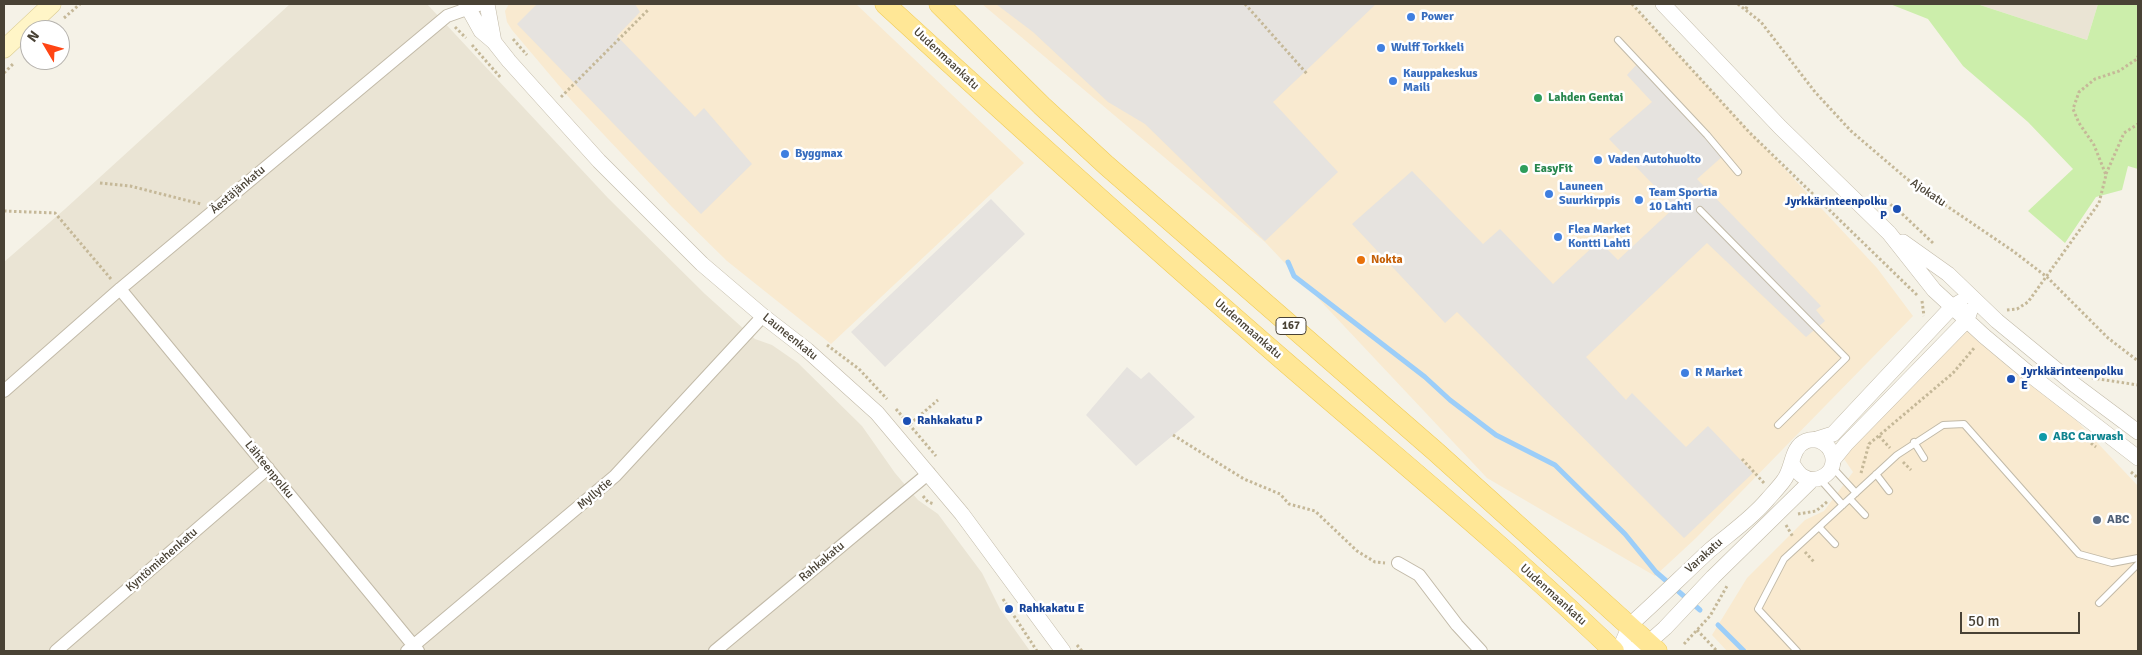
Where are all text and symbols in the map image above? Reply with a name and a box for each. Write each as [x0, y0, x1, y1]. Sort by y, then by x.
place label: Power [1421, 10, 1454, 24]
marker: Power [1405, 11, 1417, 23]
north arrow [20, 20, 70, 70]
street label: Uudenmaankatu [910, 25, 982, 93]
text: N [24, 27, 43, 45]
place label: Wulff Torkkeli [1391, 41, 1464, 55]
marker: Wulff Torkkeli [1375, 42, 1387, 54]
place label: Kauppakeskus Maili [1403, 67, 1478, 95]
marker: Kauppakeskus Maili [1387, 75, 1399, 87]
place label: Lahden Gentai [1548, 91, 1623, 105]
marker: Lahden Gentai [1532, 92, 1544, 104]
place label: Byggmax [795, 147, 843, 161]
marker: Byggmax [779, 148, 791, 160]
place label: Vaden Autohuolto [1608, 153, 1701, 167]
marker: Vaden Autohuolto [1592, 154, 1604, 166]
place label: EasyFit [1534, 162, 1573, 176]
street label: Äestäjänkatu [208, 163, 268, 217]
marker: EasyFit [1518, 163, 1530, 175]
street label: Ajokatu [1908, 176, 1948, 210]
place label: Launeen Suurkirppis [1559, 180, 1620, 208]
place label: Team Sportia 10 Lahti [1649, 186, 1717, 214]
marker: Launeen Suurkirppis [1543, 188, 1555, 200]
marker: Team Sportia 10 Lahti [1633, 194, 1645, 206]
place label: Jyrkkärinteenpolku P [1785, 195, 1887, 223]
marker: Jyrkkärinteenpolku P [1891, 203, 1903, 215]
place label: Flea Market Kontti Lahti [1568, 223, 1630, 251]
marker: Flea Market Kontti Lahti [1552, 231, 1564, 243]
place label: Nokta [1371, 253, 1403, 267]
marker: Nokta [1355, 254, 1367, 266]
street label: Uudenmaankatu [1211, 296, 1285, 362]
street label: Launeenkatu [760, 310, 820, 364]
road number: 167 [1276, 318, 1306, 334]
place label: Jyrkkärinteenpolku E [2021, 365, 2123, 393]
place label: R Market [1695, 366, 1742, 380]
marker: R Market [1679, 367, 1691, 379]
marker: Jyrkkärinteenpolku E [2005, 373, 2017, 385]
place label: Rahkakatu P [917, 414, 983, 428]
marker: Rahkakatu P [901, 415, 913, 427]
place label: ABC Carwash [2053, 430, 2123, 444]
marker: ABC Carwash [2037, 431, 2049, 443]
street label: Lähteenpolku [241, 438, 297, 502]
street label: Myllytie [575, 475, 615, 513]
place label: ABC [2107, 513, 2129, 527]
marker: ABC [2091, 514, 2103, 526]
street label: Kyntömiehenkatu [123, 525, 201, 595]
street label: Varakatu [1682, 535, 1726, 577]
street label: Rahkakatu [796, 539, 848, 585]
street label: Uudenmaankatu [1517, 561, 1589, 629]
place label: Rahkakatu E [1019, 602, 1084, 616]
scale bar [1962, 602, 2082, 634]
marker: Rahkakatu E [1003, 603, 1015, 615]
text: 50 m [1968, 612, 1999, 630]

